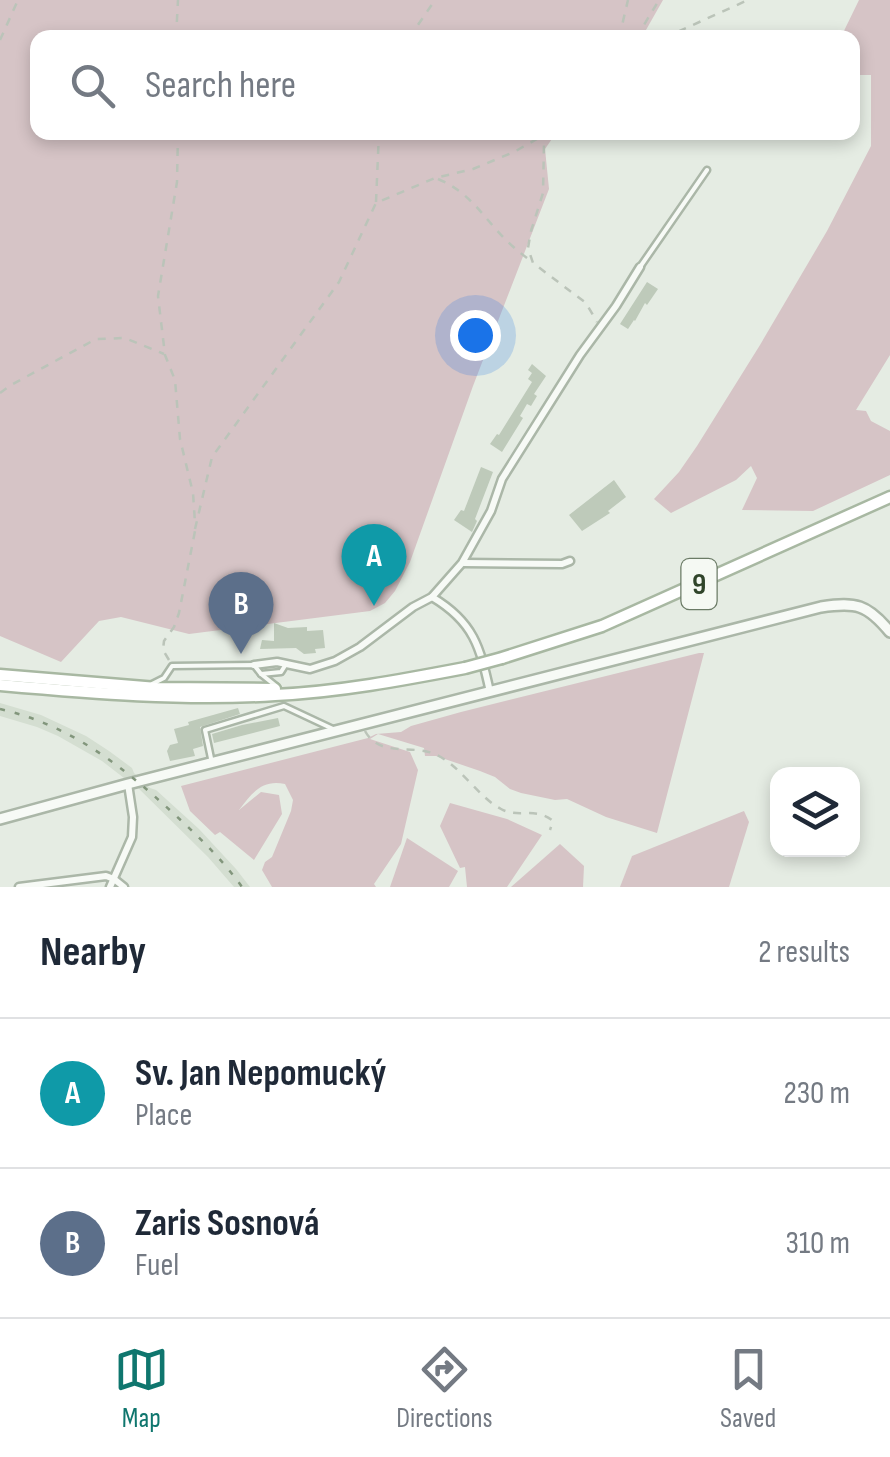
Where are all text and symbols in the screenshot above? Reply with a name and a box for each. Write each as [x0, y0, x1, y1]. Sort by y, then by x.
search box [30, 30, 860, 140]
icon: search [65, 58, 120, 113]
text: Search here [145, 63, 296, 108]
your location [450, 310, 501, 361]
pin: A [342, 524, 406, 606]
road number: 9 [682, 559, 716, 609]
pin: B [208, 572, 274, 654]
map controls [770, 767, 860, 857]
button: layers [770, 767, 860, 857]
text: Nearby [40, 927, 146, 978]
text: 2 results [758, 933, 850, 972]
text: Sv. Jan Nepomucký [135, 1051, 386, 1096]
text: A [65, 1074, 80, 1113]
text: 230 m [783, 1074, 850, 1113]
text: Place [135, 1096, 192, 1135]
text: Zaris Sosnová [135, 1201, 320, 1246]
text: B [65, 1224, 80, 1263]
text: 310 m [785, 1224, 850, 1263]
text: Fuel [135, 1246, 179, 1285]
tab: Map [114, 1342, 169, 1435]
tab: Directions [396, 1342, 493, 1435]
tab: Saved [720, 1342, 776, 1435]

